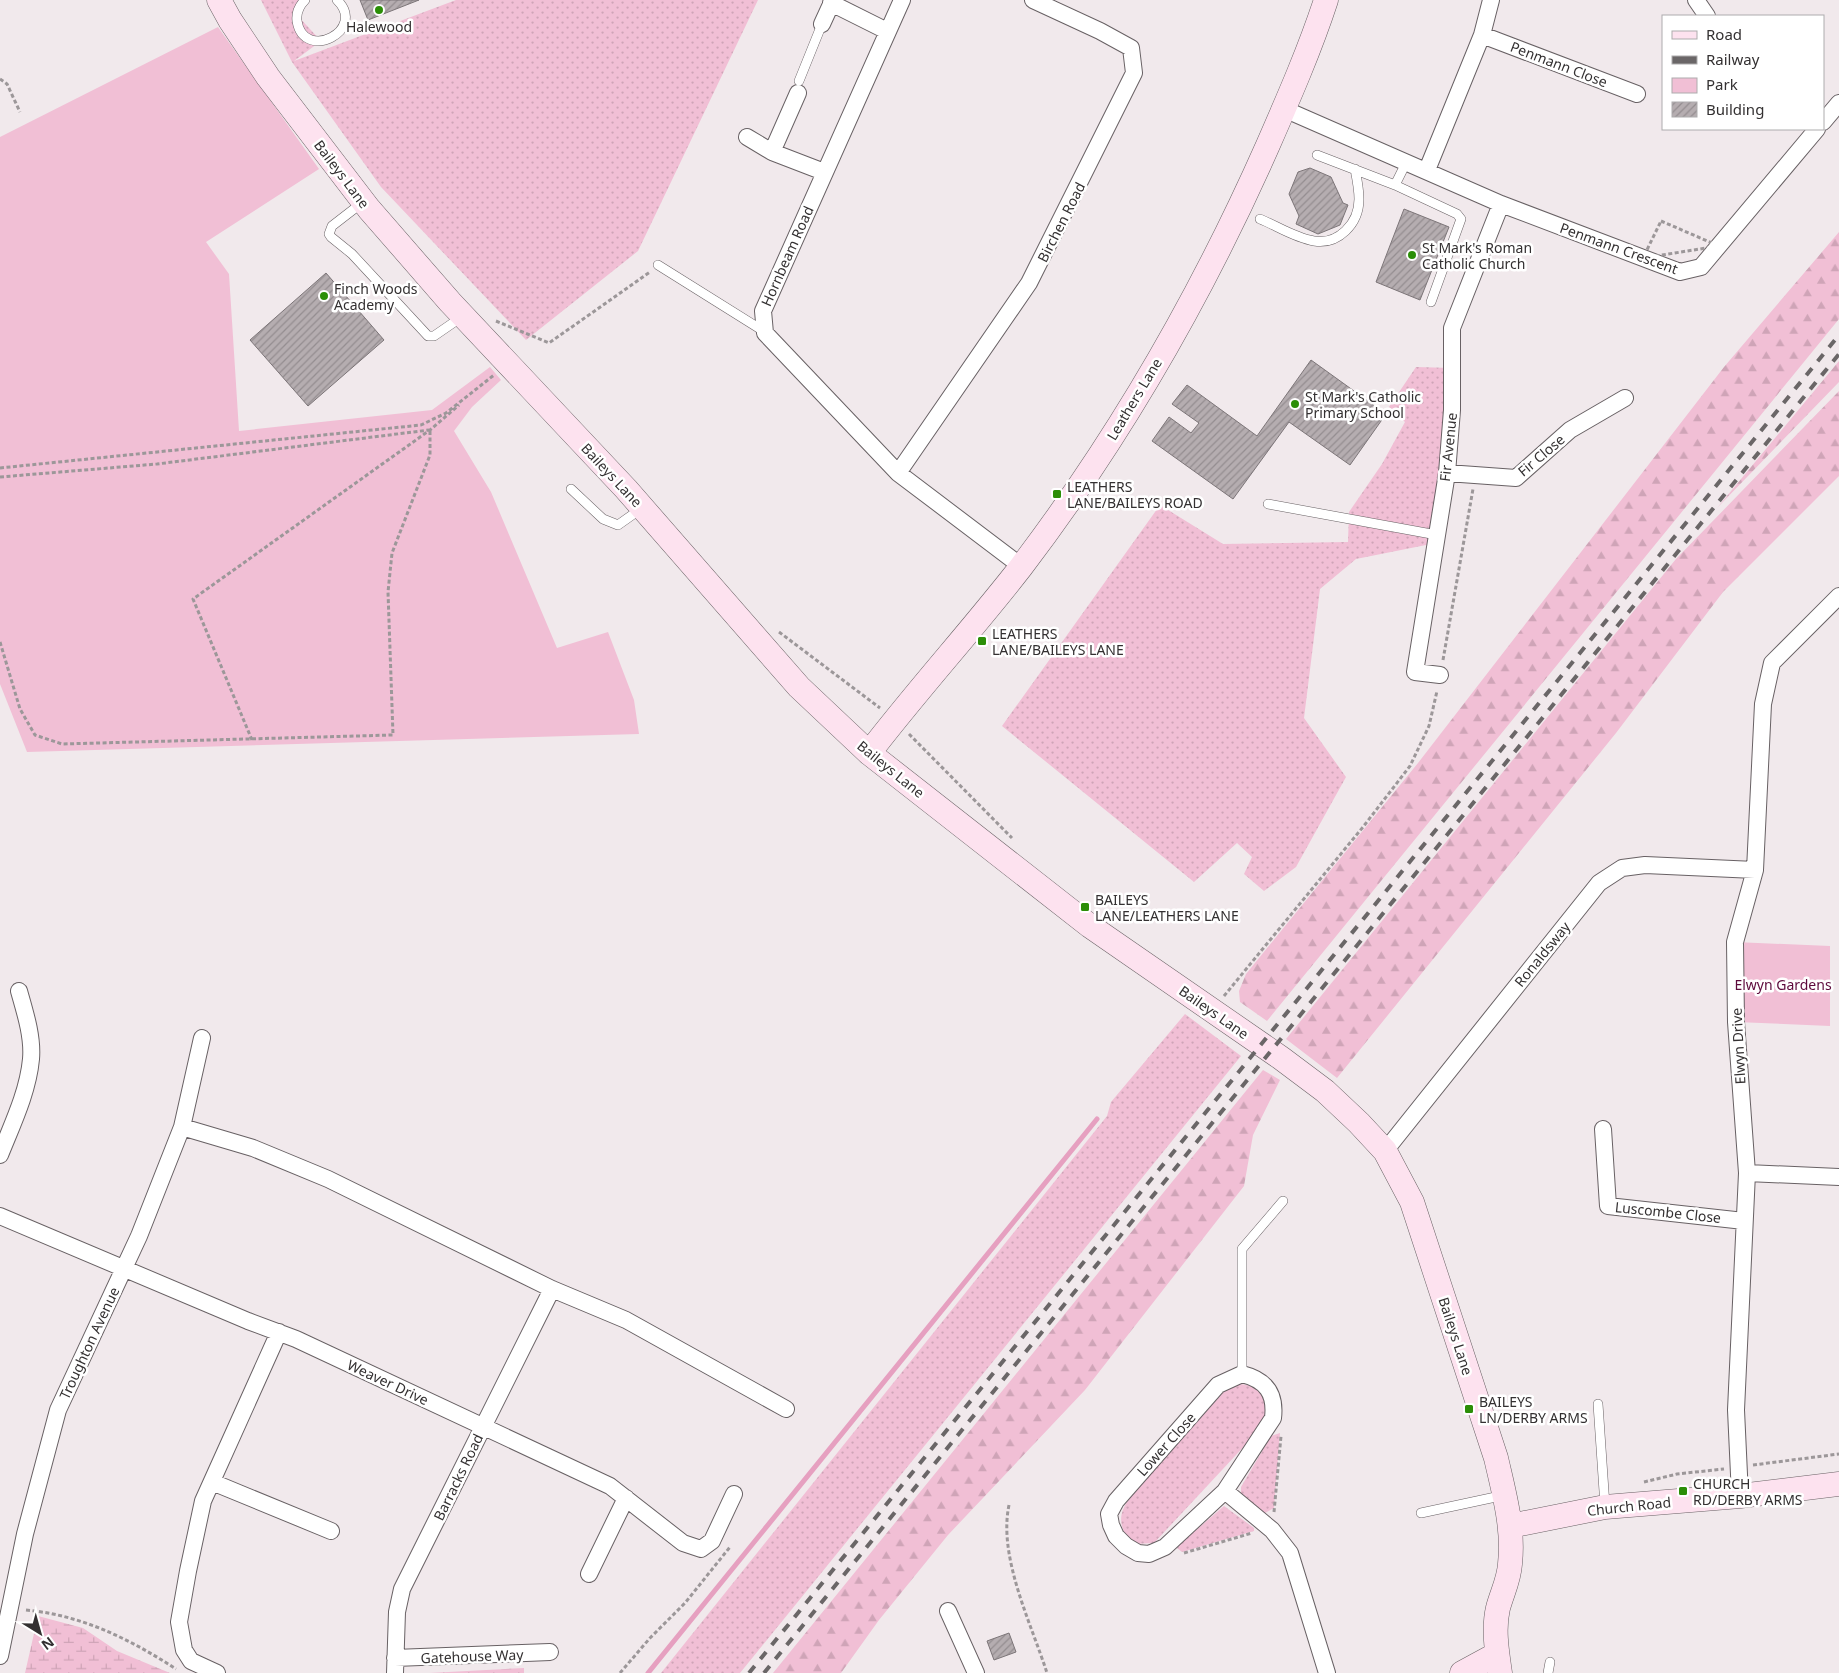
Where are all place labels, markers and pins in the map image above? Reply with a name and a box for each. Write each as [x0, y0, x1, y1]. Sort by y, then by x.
marker: Halewood [373, 4, 385, 16]
place label: Halewood [346, 17, 412, 36]
place label: St Mark's Roman Catholic Church [1422, 238, 1532, 273]
marker: St Mark's Roman Catholic Church [1406, 249, 1418, 261]
place label: Finch Woods Academy [334, 279, 418, 314]
marker: Finch Woods Academy [318, 290, 330, 302]
place label: St Mark's Catholic Primary School [1305, 387, 1421, 422]
marker: St Mark's Catholic Primary School [1289, 398, 1301, 410]
place label: LEATHERS LANE/BAILEYS ROAD [1067, 477, 1203, 512]
marker: LEATHERS LANE/BAILEYS ROAD [1051, 488, 1063, 500]
place label: LEATHERS LANE/BAILEYS LANE [992, 624, 1124, 659]
marker: LEATHERS LANE/BAILEYS LANE [976, 635, 988, 647]
place label: BAILEYS LANE/LEATHERS LANE [1095, 890, 1239, 925]
marker: BAILEYS LANE/LEATHERS LANE [1079, 901, 1091, 913]
place label: BAILEYS LN/DERBY ARMS [1479, 1392, 1588, 1427]
marker: BAILEYS LN/DERBY ARMS [1463, 1403, 1475, 1415]
place label: CHURCH RD/DERBY ARMS [1693, 1474, 1803, 1509]
marker: CHURCH RD/DERBY ARMS [1677, 1485, 1689, 1497]

